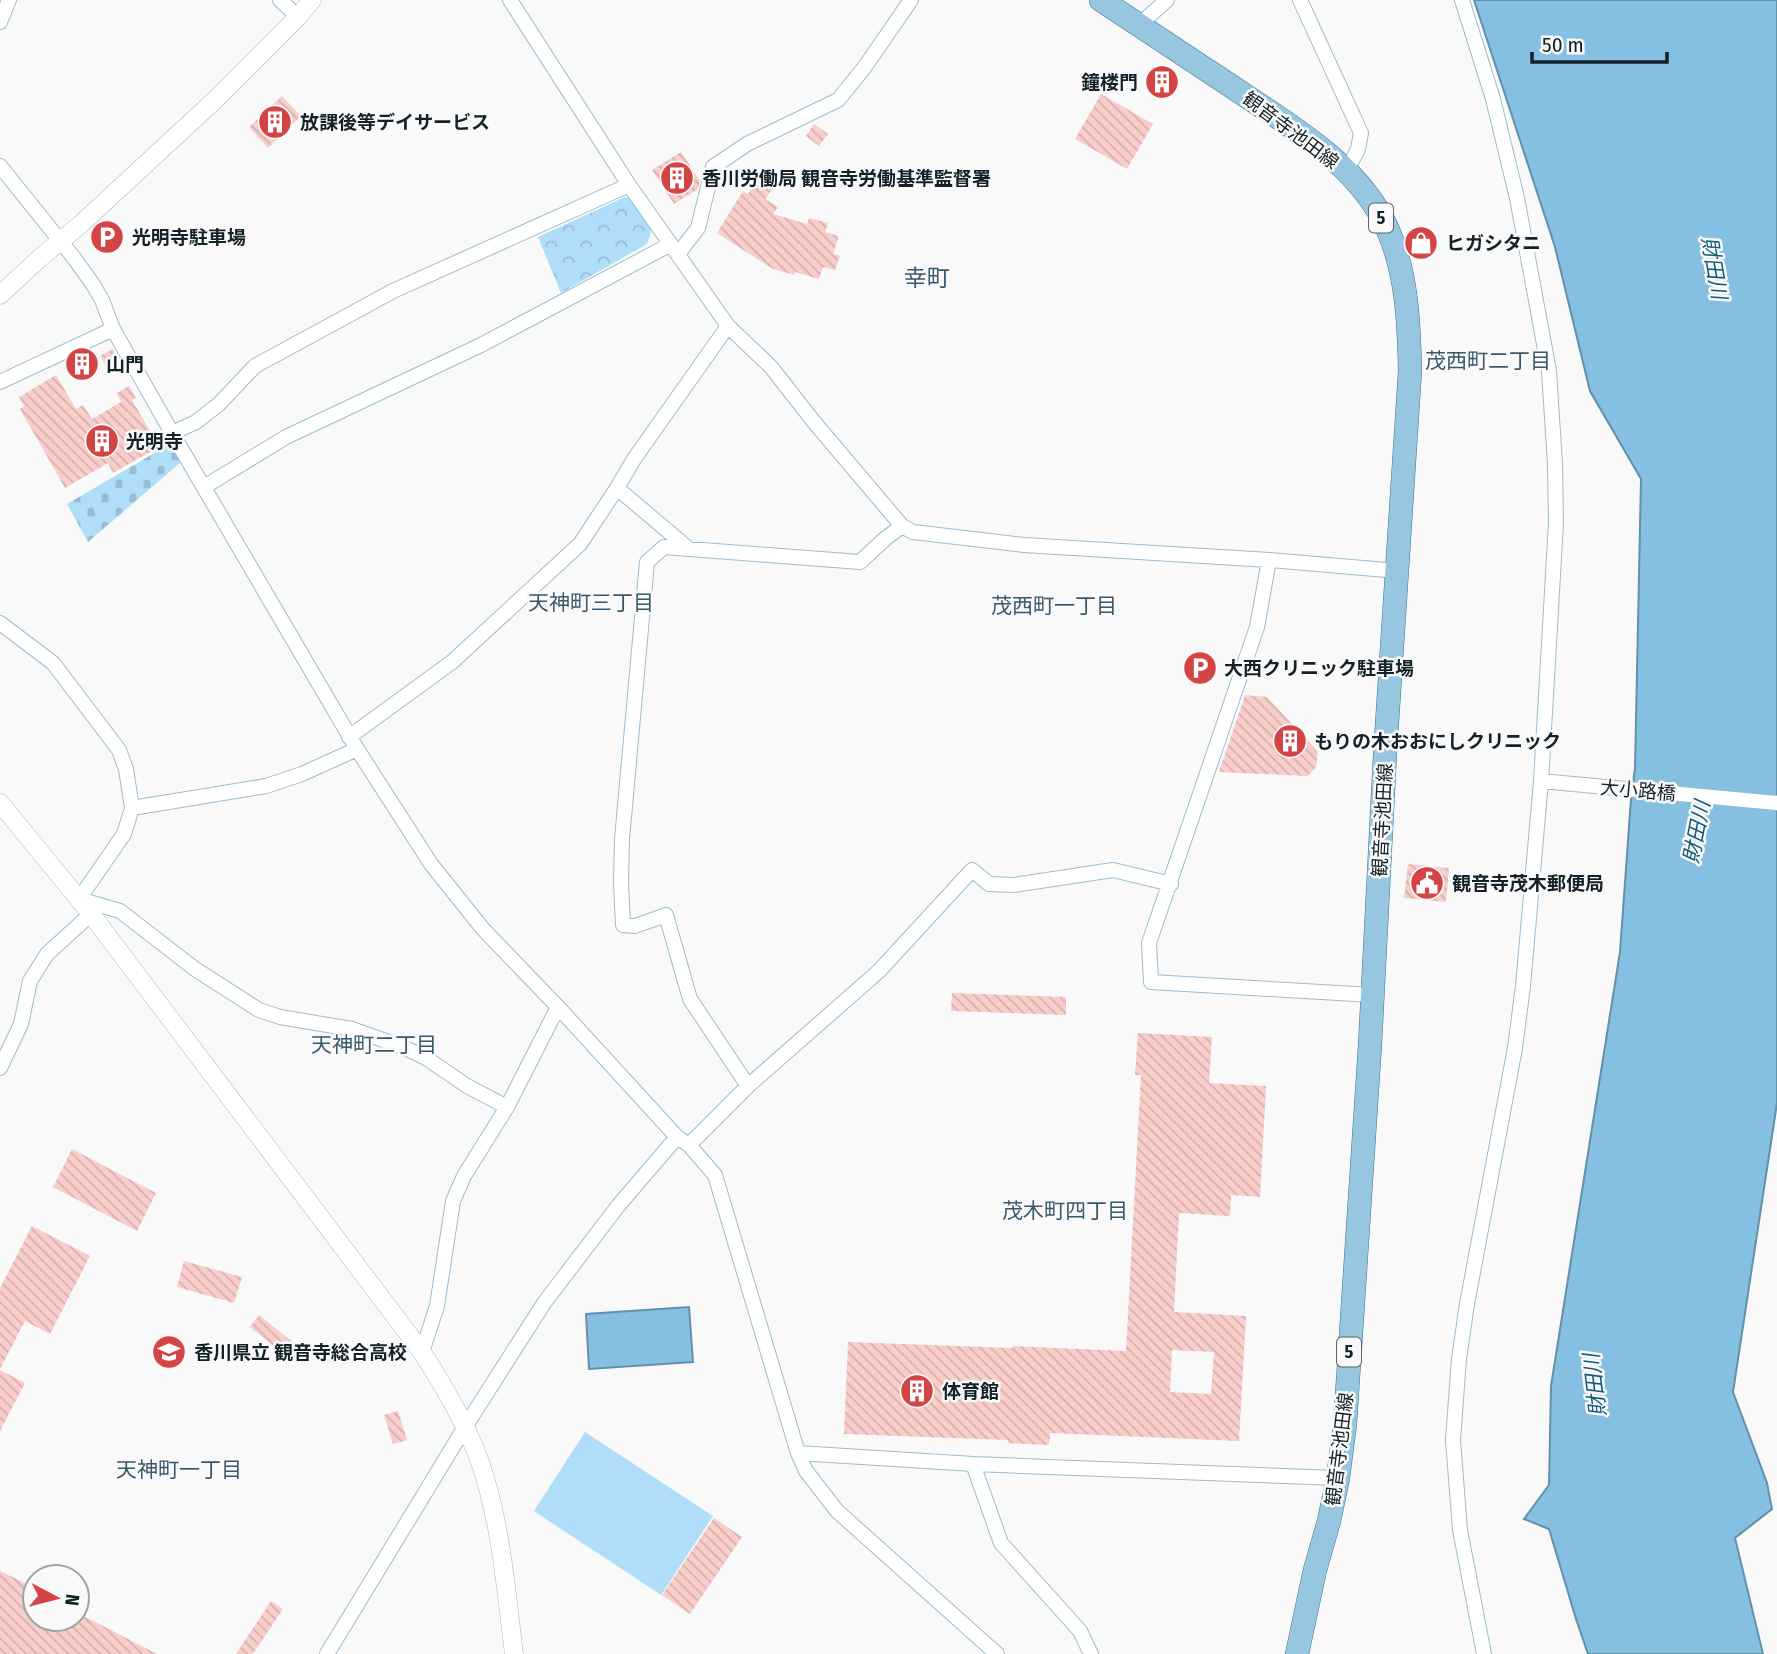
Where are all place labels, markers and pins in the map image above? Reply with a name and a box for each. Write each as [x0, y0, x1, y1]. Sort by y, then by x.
building icon: 鐘楼門 [1143, 63, 1181, 101]
place label: 鐘楼門 [1081, 71, 1138, 94]
building icon: 放課後等デイサービス [256, 103, 294, 141]
place label: 放課後等デイサービス [300, 111, 490, 134]
building icon: 香川労働局 観音寺労働基準監督署 [658, 159, 696, 197]
place label: 香川労働局 観音寺労働基準監督署 [702, 167, 991, 190]
parking icon: 光明寺駐車場 [88, 218, 126, 256]
shop icon: ヒガシタニ [1402, 224, 1440, 262]
place label: 光明寺駐車場 [132, 226, 246, 249]
place label: ヒガシタニ [1446, 232, 1541, 255]
building icon: 山門 [63, 345, 101, 383]
place label: 山門 [106, 353, 144, 376]
building icon: 光明寺 [83, 422, 121, 460]
place label: 光明寺 [126, 430, 183, 453]
parking icon: 大西クリニック駐車場 [1181, 649, 1219, 687]
place label: 大西クリニック駐車場 [1224, 657, 1414, 680]
building icon: もりの木おおにしクリニック [1271, 722, 1309, 760]
place label: もりの木おおにしクリニック [1314, 730, 1561, 753]
public building icon: 観音寺茂木郵便局 [1408, 864, 1446, 902]
place label: 観音寺茂木郵便局 [1452, 872, 1604, 895]
school or university icon: 香川県立 観音寺総合高校 [150, 1333, 188, 1371]
place label: 香川県立 観音寺総合高校 [194, 1341, 407, 1364]
building icon: 体育館 [898, 1372, 936, 1410]
place label: 体育館 [942, 1380, 999, 1403]

